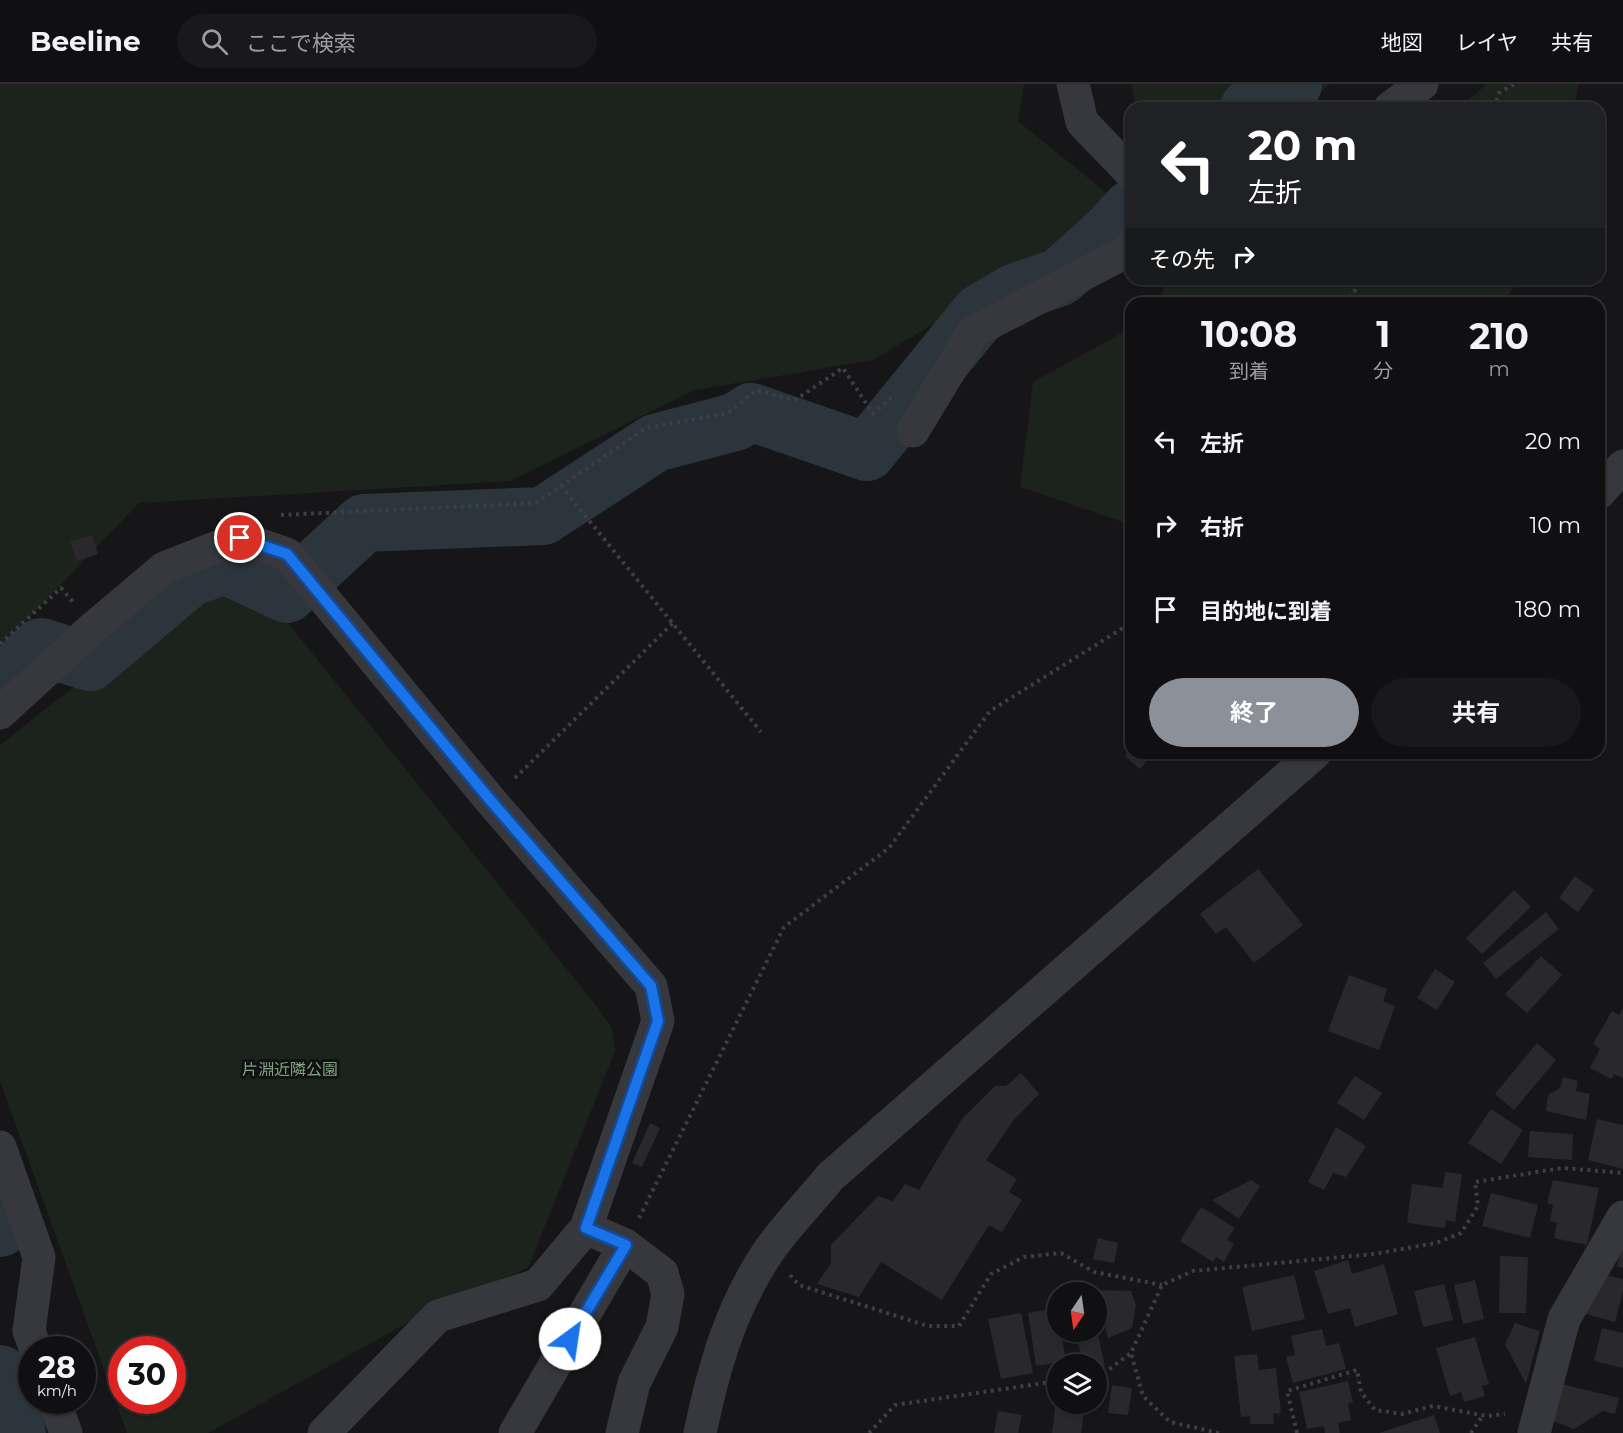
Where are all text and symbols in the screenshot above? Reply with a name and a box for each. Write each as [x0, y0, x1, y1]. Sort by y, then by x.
search box [177, 14, 597, 68]
text: Beeline [30, 24, 141, 58]
icon: search [198, 25, 231, 58]
text: ここで検索 [246, 30, 356, 57]
text: 地図 [1381, 30, 1423, 55]
text: レイヤ [1456, 30, 1518, 55]
text: 共有 [1551, 30, 1593, 55]
text: 20 m [1248, 119, 1357, 171]
icon: left [1149, 126, 1227, 204]
text: 左折 [1248, 176, 1302, 209]
icon: right [1227, 240, 1260, 273]
text: その先 [1149, 246, 1215, 273]
text: 10:08 [1201, 312, 1297, 356]
text: 1 [1376, 312, 1390, 356]
text: 210 [1469, 314, 1529, 358]
text: m [1488, 357, 1510, 381]
text: 到着 [1229, 359, 1269, 383]
text: 分 [1373, 359, 1393, 383]
icon: left [1149, 425, 1182, 458]
text: 20 m [1525, 428, 1581, 455]
text: 左折 [1200, 430, 1244, 457]
icon: right [1149, 509, 1182, 542]
pin [214, 512, 265, 563]
text: 10 m [1529, 512, 1581, 539]
text: 右折 [1200, 514, 1244, 541]
icon: arrive [223, 521, 256, 554]
icon: arrive [1149, 593, 1182, 626]
text: 180 m [1515, 596, 1581, 623]
text: 目的地に到着 [1200, 598, 1332, 625]
button: 終了 [1149, 678, 1359, 747]
button: 共有 [1371, 678, 1581, 747]
park label: 片淵近隣公園 [242, 1060, 338, 1079]
north arrow [1047, 1282, 1107, 1342]
map controls [1047, 1282, 1107, 1414]
position arrow [538, 1307, 602, 1371]
speed limit sign: 30 [108, 1336, 186, 1414]
text: 28 [38, 1349, 76, 1386]
button: layers [1047, 1354, 1107, 1414]
text: km/h [37, 1381, 77, 1400]

